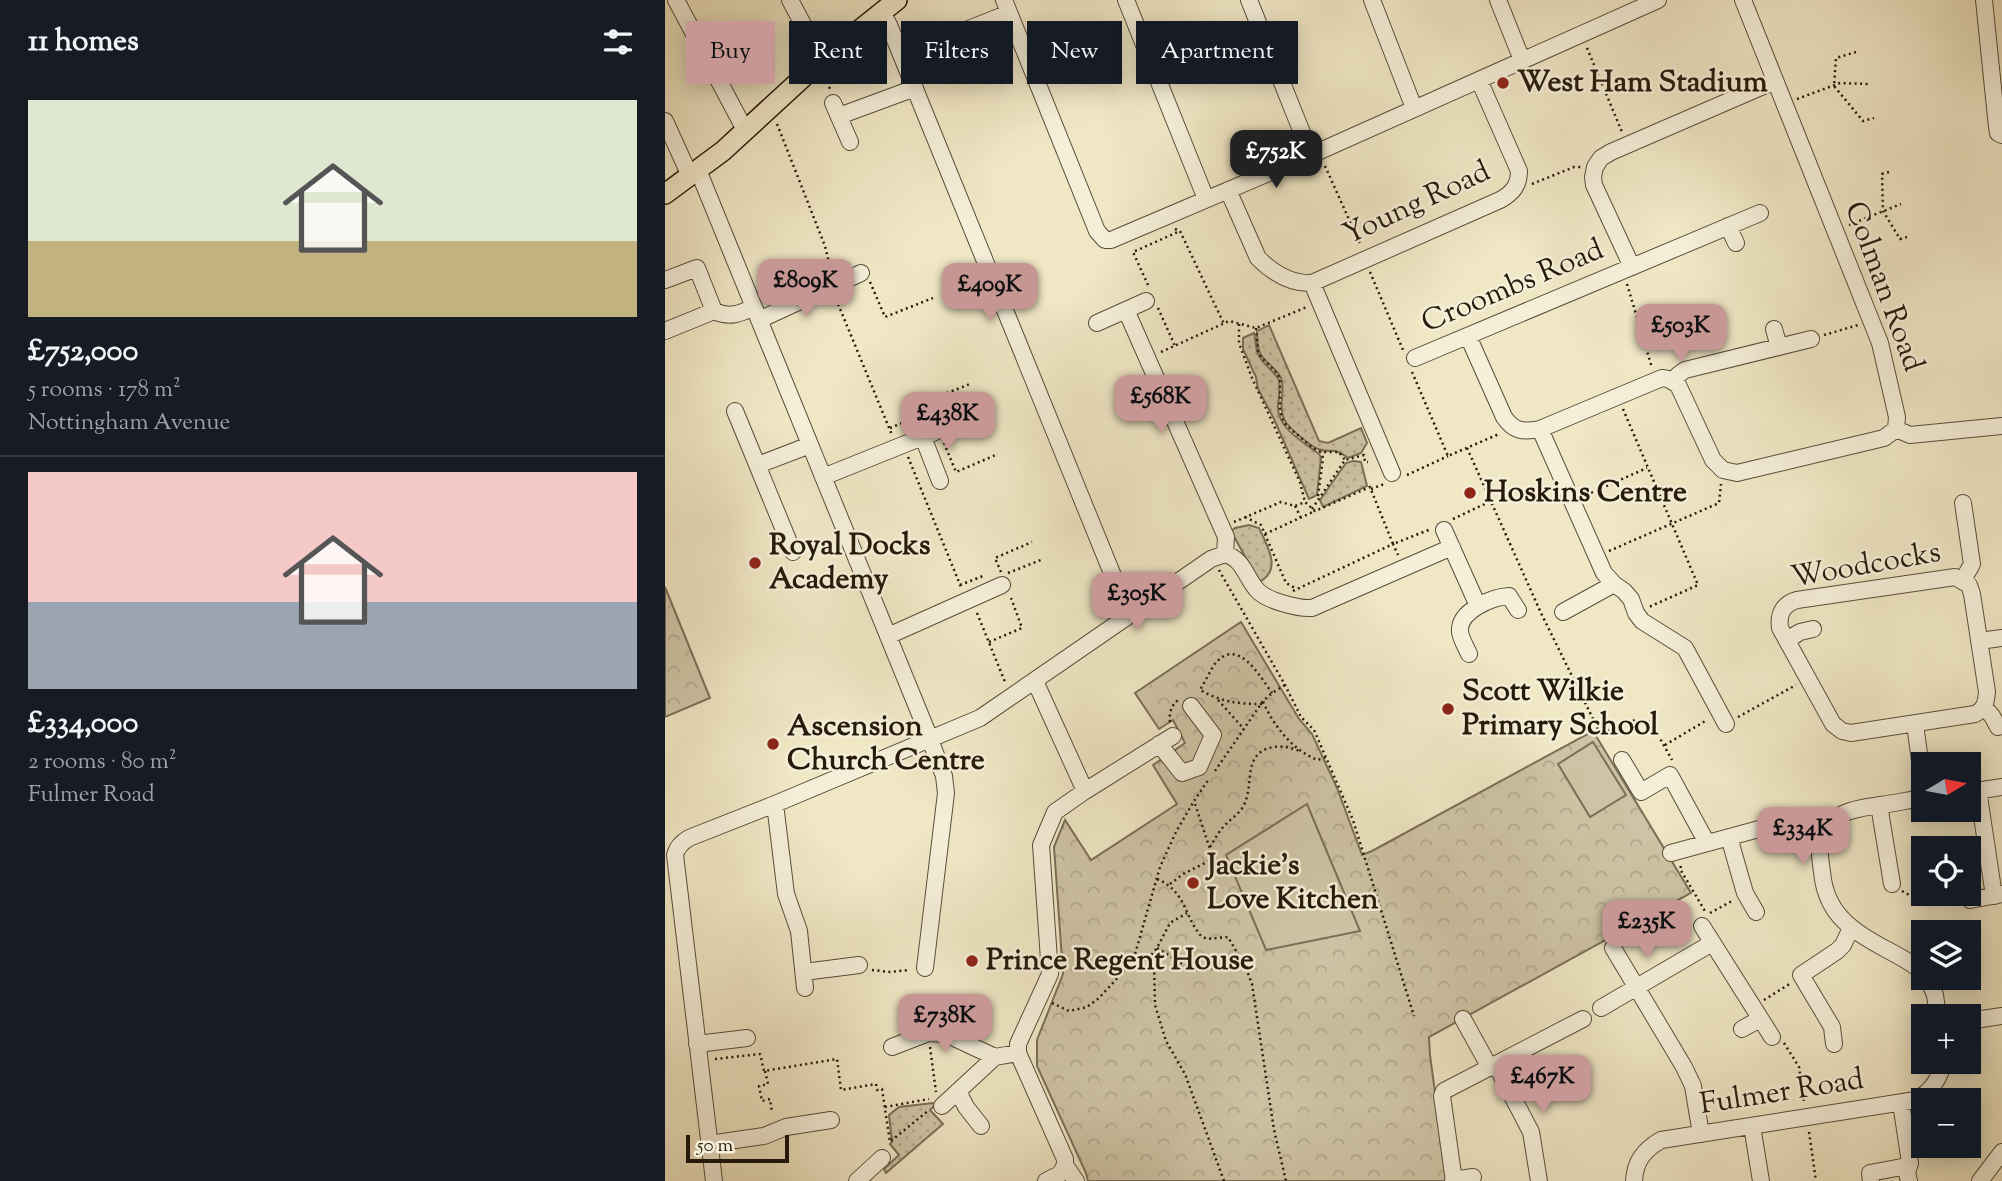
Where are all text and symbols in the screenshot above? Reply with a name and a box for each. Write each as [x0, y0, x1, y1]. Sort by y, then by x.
text: 11 homes [28, 21, 139, 64]
chip: Buy [686, 21, 775, 84]
chip: Rent [789, 21, 887, 84]
chip: Filters [901, 21, 1013, 84]
chip: New [1027, 21, 1122, 84]
chip: Apartment [1136, 21, 1298, 84]
icon: filters [599, 23, 637, 61]
place label: West Ham Stadium [1517, 62, 1768, 105]
marker: West Ham Stadium [1495, 75, 1511, 91]
pin: £752K [1227, 130, 1325, 190]
text: £752K [1246, 136, 1306, 169]
icon: home [270, 145, 396, 271]
street label: Young Road [1336, 151, 1498, 257]
street label: Colman Road [1832, 196, 1934, 378]
street label: Croombs Road [1415, 229, 1611, 345]
pin: £809K [757, 260, 855, 319]
pin: £409K [941, 264, 1039, 323]
text: £809K [774, 265, 838, 298]
text: £409K [958, 269, 1022, 302]
pin: £503K [1632, 304, 1730, 364]
text: £503K [1652, 310, 1710, 343]
text: £752,000 [28, 331, 138, 374]
text: 5 rooms · 178 m² [28, 374, 181, 407]
pin: £568K [1112, 376, 1210, 435]
text: £568K [1131, 381, 1191, 414]
pin: £438K [899, 392, 997, 452]
text: £438K [917, 398, 979, 431]
text: Nottingham Avenue [28, 407, 230, 440]
place label: Hoskins Centre [1484, 472, 1687, 515]
marker: Hoskins Centre [1462, 485, 1478, 501]
icon: home [270, 517, 396, 643]
place label: Royal Docks Academy [769, 525, 931, 602]
street label: Woodcocks [1788, 532, 1944, 600]
marker: Royal Docks Academy [747, 555, 763, 571]
pin: £305K [1088, 572, 1186, 632]
text: £305K [1108, 578, 1166, 611]
place label: Scott Wilkie Primary School [1462, 671, 1659, 748]
marker: Scott Wilkie Primary School [1440, 701, 1456, 717]
text: £334,000 [28, 703, 138, 746]
place label: Ascension Church Centre [787, 706, 985, 783]
marker: Ascension Church Centre [765, 736, 781, 752]
text: 2 rooms · 80 m² [28, 746, 176, 779]
north arrow [1911, 752, 1981, 822]
map controls [1911, 752, 1981, 1158]
text: Fulmer Road [28, 779, 155, 812]
pin: £334K [1754, 808, 1852, 867]
text: £334K [1773, 813, 1833, 846]
button: locate [1911, 836, 1981, 906]
place label: Jackie's Love Kitchen [1205, 845, 1379, 922]
marker: Jackie's Love Kitchen [1185, 875, 1201, 891]
pin: £235K [1598, 900, 1696, 960]
text: £235K [1618, 906, 1676, 939]
button: layers [1911, 920, 1981, 990]
place label: Prince Regent House [986, 940, 1254, 983]
marker: Prince Regent House [964, 953, 980, 969]
pin: £738K [896, 995, 994, 1054]
text: £738K [914, 1000, 976, 1033]
button: + [1911, 1004, 1981, 1074]
pin: £467K [1494, 1056, 1592, 1115]
street label: Fulmer Road [1697, 1059, 1867, 1127]
text: £467K [1511, 1061, 1575, 1094]
button: − [1911, 1088, 1981, 1158]
scale bar [686, 1132, 789, 1164]
text: 50 m [697, 1133, 733, 1160]

